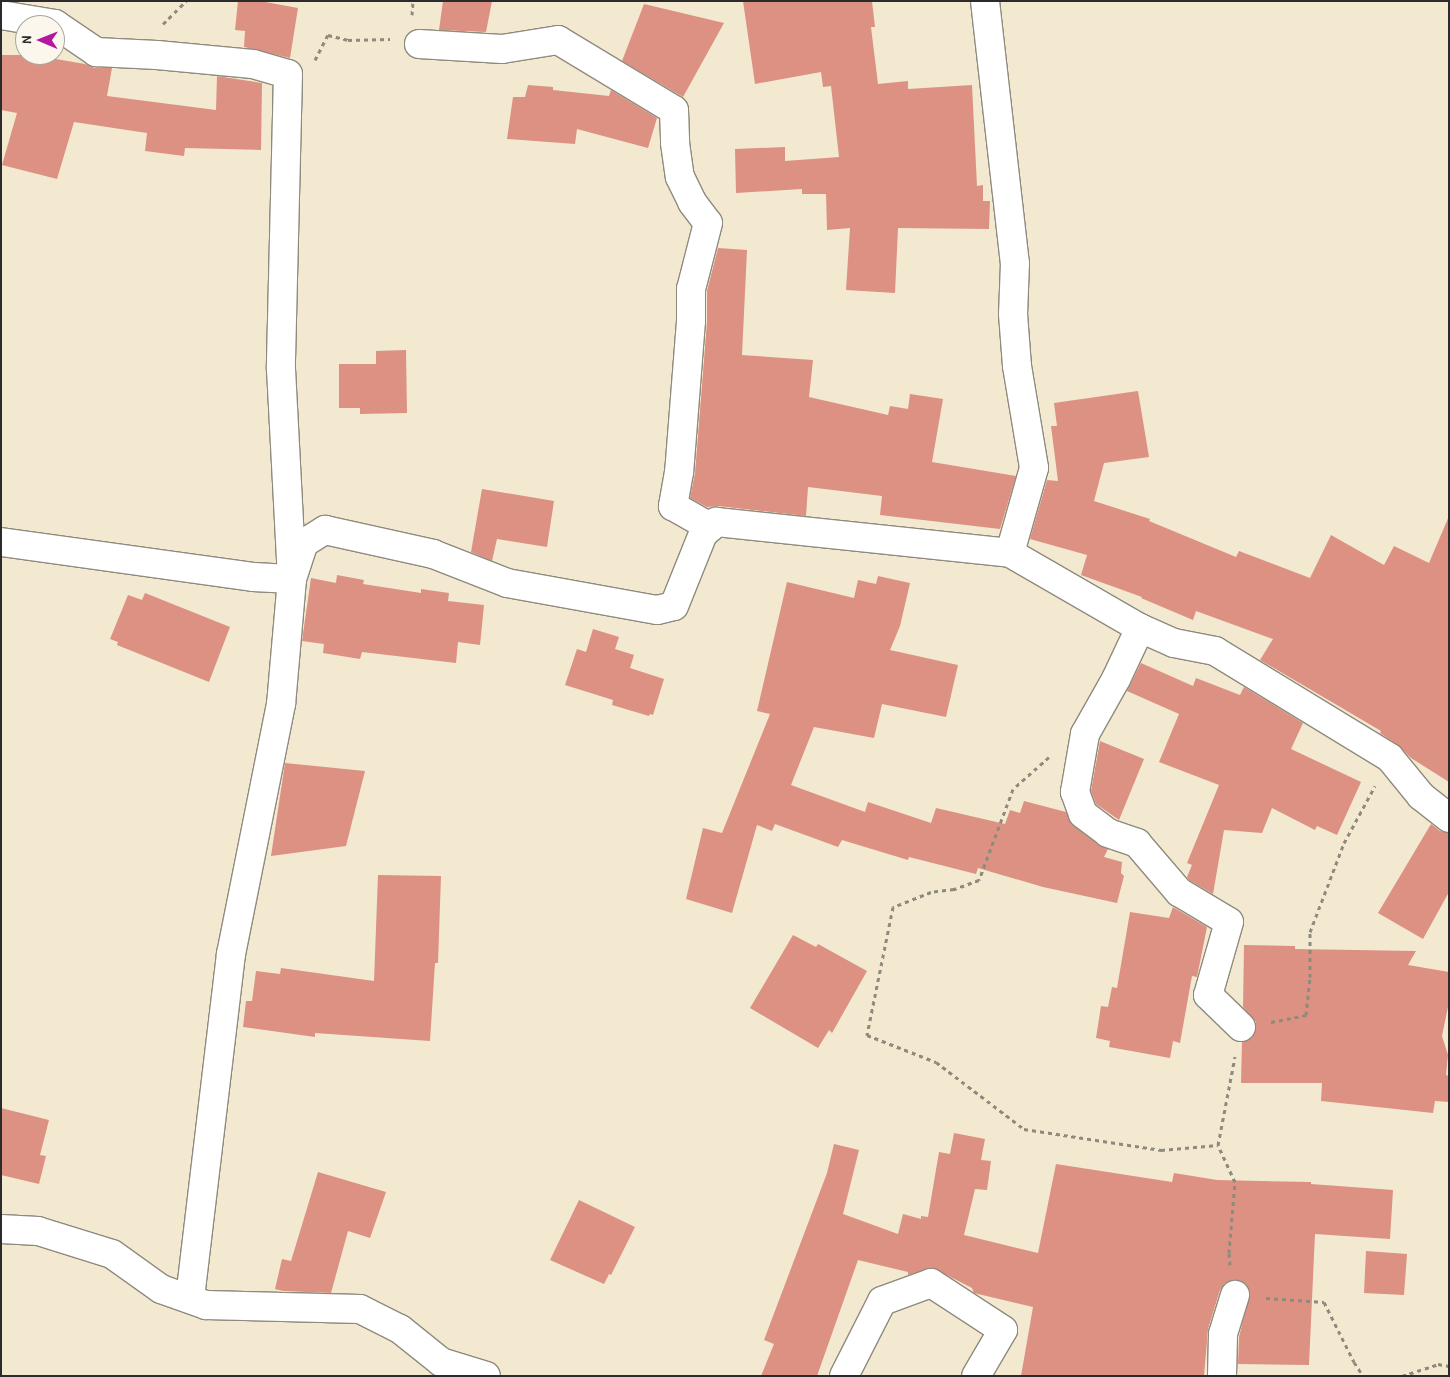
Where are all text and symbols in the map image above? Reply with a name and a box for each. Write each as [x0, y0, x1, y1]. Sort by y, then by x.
north arrow [15, 15, 65, 65]
text: N [16, 36, 35, 44]

